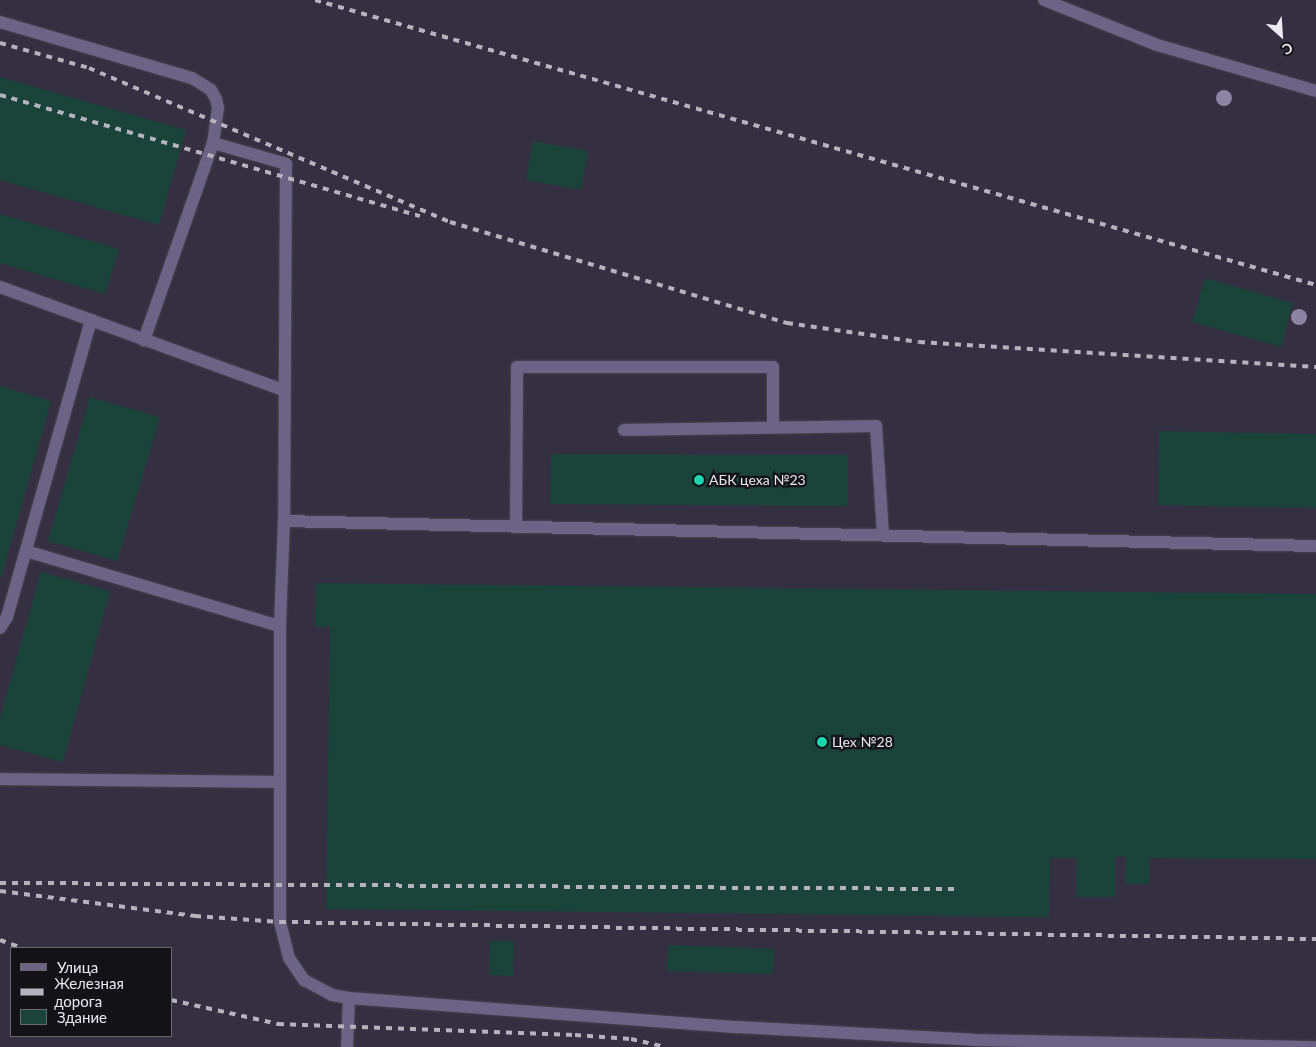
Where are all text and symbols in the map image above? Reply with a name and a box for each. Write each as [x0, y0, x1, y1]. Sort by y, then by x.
north arrow [1256, 10, 1306, 60]
text: С [1280, 39, 1296, 59]
place label: АБК цеха №23 [709, 472, 806, 488]
marker: АБК цеха №23 [693, 474, 705, 486]
place label: Цех №28 [832, 734, 893, 750]
marker: Цех №28 [816, 736, 828, 748]
legend [10, 947, 172, 1037]
text: Улица [57, 958, 98, 976]
text: Железная дорога [54, 974, 124, 1010]
text: Здание [57, 1008, 107, 1026]

